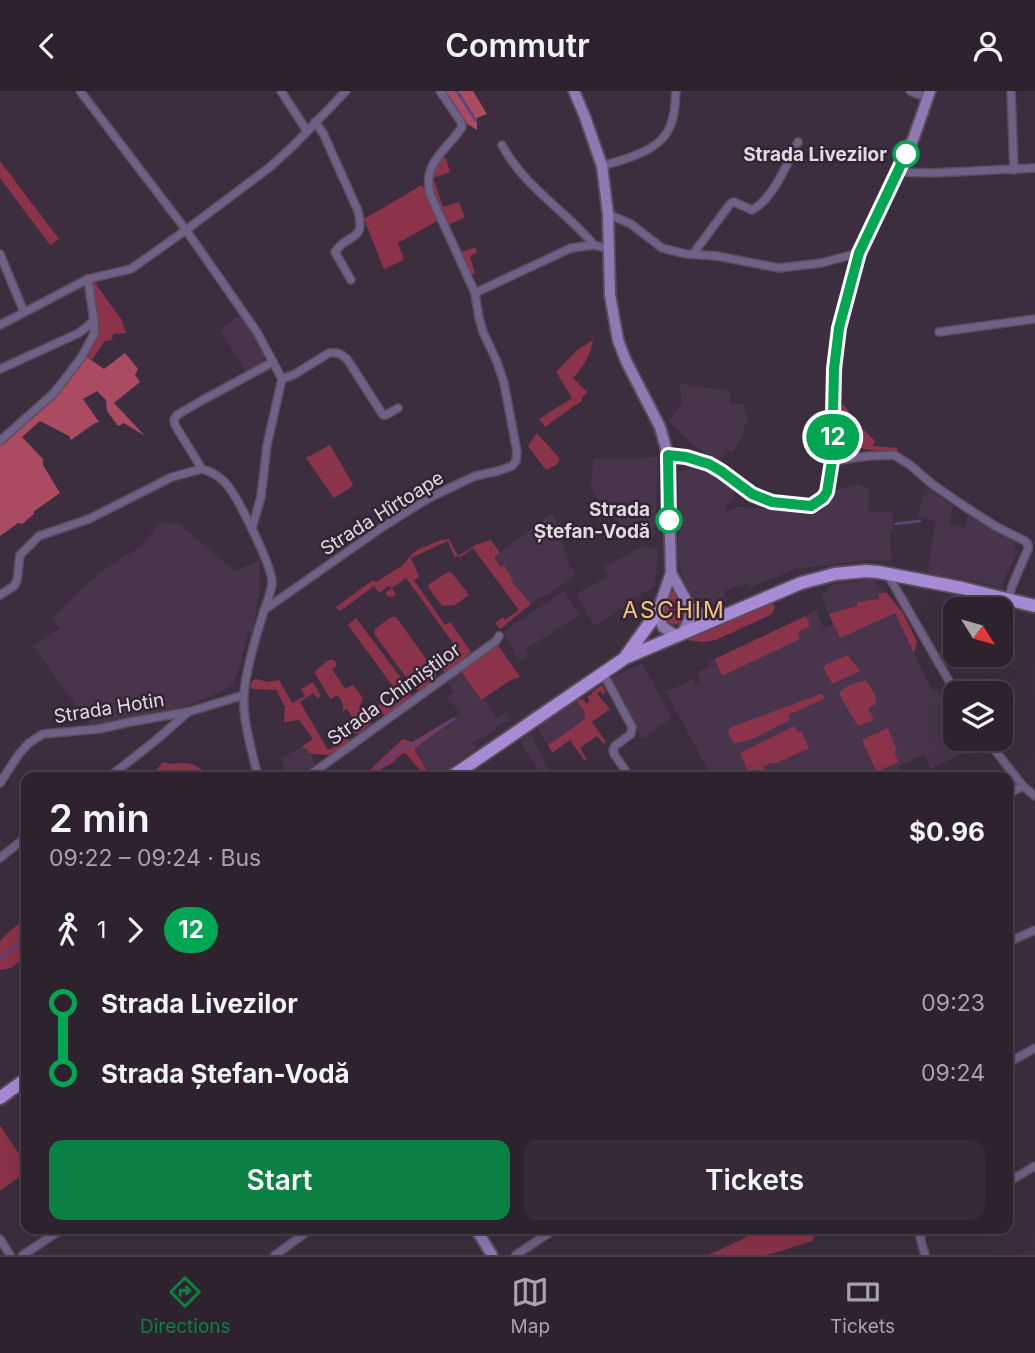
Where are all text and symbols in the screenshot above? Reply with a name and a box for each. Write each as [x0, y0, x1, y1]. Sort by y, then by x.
text: Commutr [445, 26, 590, 65]
icon: back [28, 27, 66, 65]
icon: person [969, 27, 1007, 65]
marker: Strada Livezilor [893, 141, 919, 167]
place label: Strada Livezilor [743, 143, 887, 166]
line badge: 12 [802, 414, 864, 460]
text: 12 [820, 422, 846, 451]
street label: Strada Hîrtoape [316, 466, 448, 560]
place label: Strada Ștefan-Vodă [534, 498, 650, 543]
marker: Strada Ștefan-Vodă [656, 507, 682, 533]
district label: ASCHIM [622, 596, 726, 624]
north arrow [943, 597, 1013, 667]
map controls [943, 597, 1013, 751]
street label: Strada Chimiștilor [323, 638, 465, 750]
button: layers [943, 681, 1013, 751]
street label: Strada Hotin [52, 688, 166, 728]
text: 2 min [49, 795, 150, 841]
text: $0.96 [909, 816, 985, 847]
text: 09:22 – 09:24 · Bus [49, 844, 261, 872]
icon: walk [49, 911, 87, 949]
icon: forward [116, 911, 154, 949]
text: 12 [178, 915, 204, 944]
text: 1 [97, 916, 106, 944]
text: Strada Livezilor [101, 988, 298, 1019]
text: 09:23 [921, 989, 985, 1017]
text: Strada Ștefan-Vodă [101, 1058, 350, 1089]
text: 09:24 [921, 1059, 985, 1087]
button: Start [49, 1140, 510, 1220]
button: Tickets [524, 1140, 985, 1220]
tab: Directions [140, 1273, 231, 1338]
tab: Map [511, 1273, 550, 1338]
tab: Tickets [830, 1273, 895, 1338]

